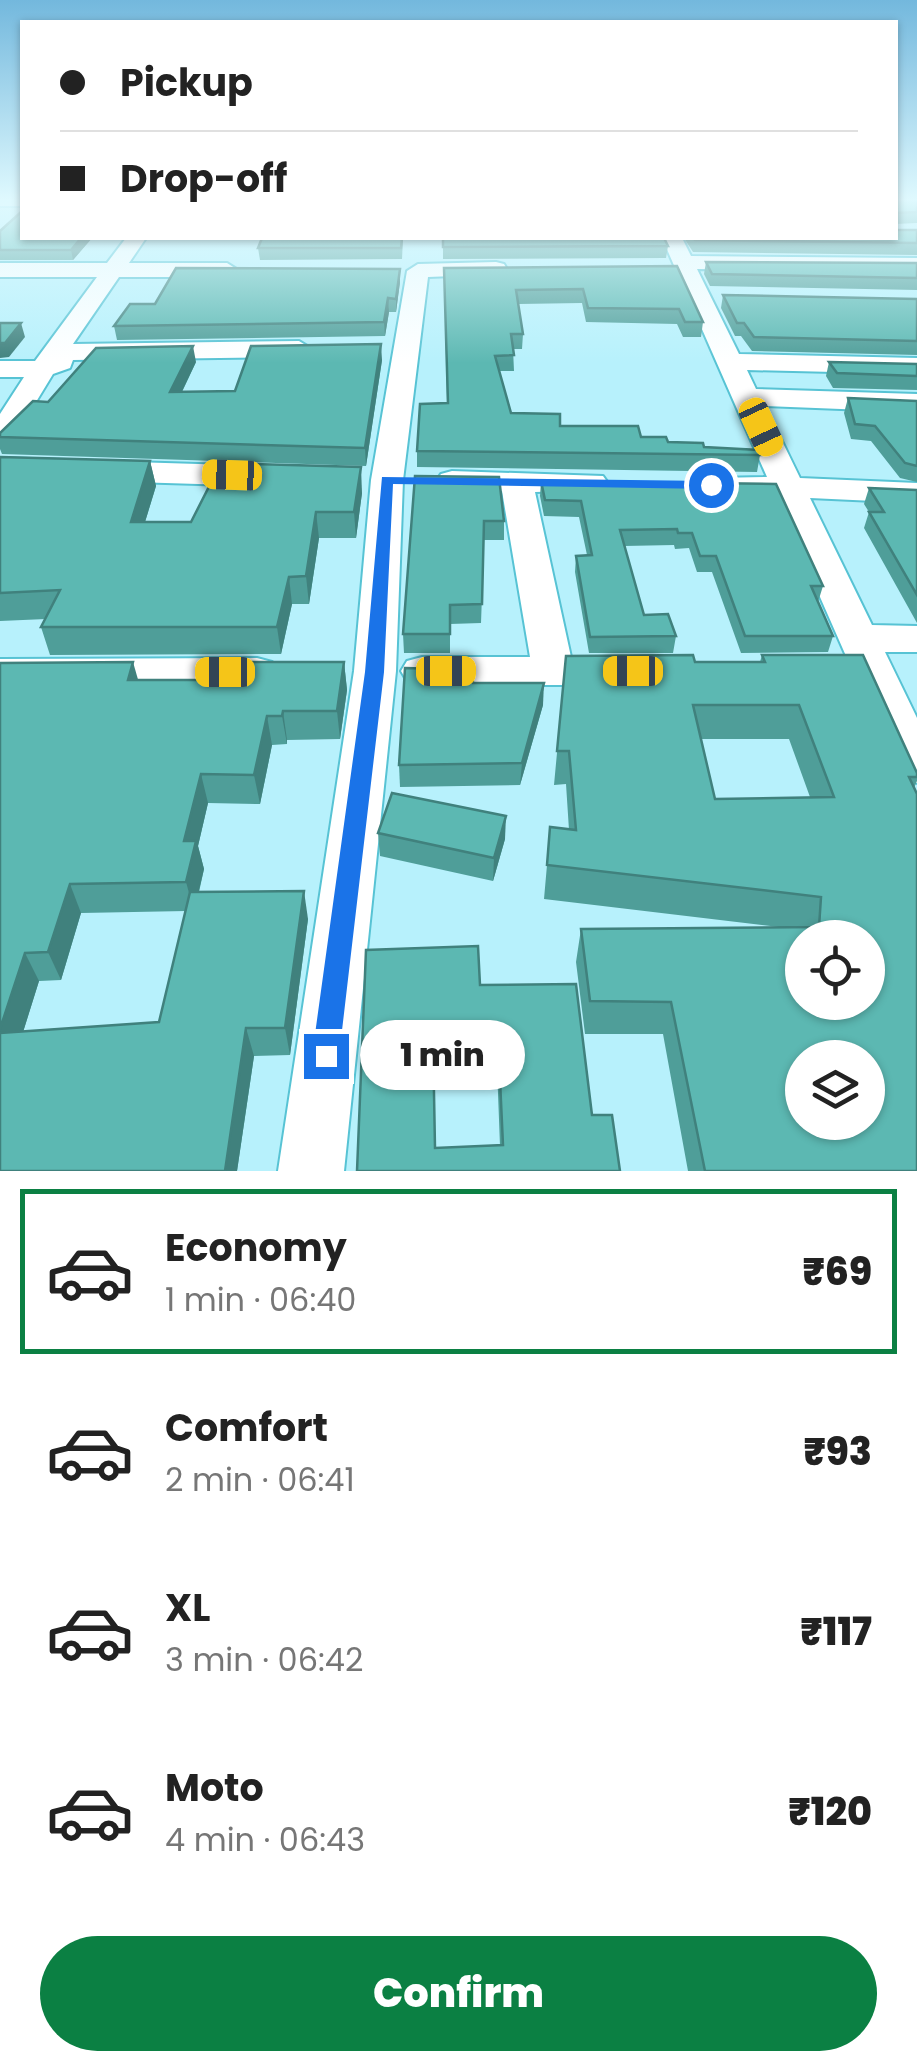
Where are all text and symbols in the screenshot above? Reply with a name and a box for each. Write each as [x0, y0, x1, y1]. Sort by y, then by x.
text: Pickup [120, 56, 253, 109]
text: Drop-off [120, 152, 288, 205]
car [735, 393, 787, 461]
car [201, 459, 263, 491]
route start [689, 463, 734, 508]
car [416, 656, 476, 686]
car [603, 656, 663, 686]
car [195, 657, 255, 687]
map controls [785, 920, 885, 1140]
button: locate [785, 920, 885, 1020]
callout: 1 min [361, 1021, 526, 1091]
text: 1 min [400, 1032, 485, 1077]
route end [304, 1034, 349, 1079]
button: layers [785, 1040, 885, 1140]
text: Economy [165, 1221, 347, 1274]
icon: car [45, 1227, 135, 1317]
text: ₹69 [802, 1245, 872, 1298]
text: 1 min · 06:40 [165, 1277, 356, 1322]
text: Comfort [165, 1401, 328, 1454]
icon: car [45, 1407, 135, 1497]
text: ₹93 [803, 1425, 872, 1478]
text: 2 min · 06:41 [165, 1457, 355, 1502]
text: XL [165, 1581, 210, 1634]
icon: car [45, 1587, 135, 1677]
text: ₹117 [800, 1605, 872, 1658]
text: 3 min · 06:42 [165, 1637, 363, 1682]
text: Moto [165, 1761, 264, 1814]
icon: car [45, 1767, 135, 1857]
text: ₹120 [788, 1785, 872, 1838]
text: 4 min · 06:43 [165, 1817, 365, 1862]
button: Confirm [40, 1936, 877, 2051]

